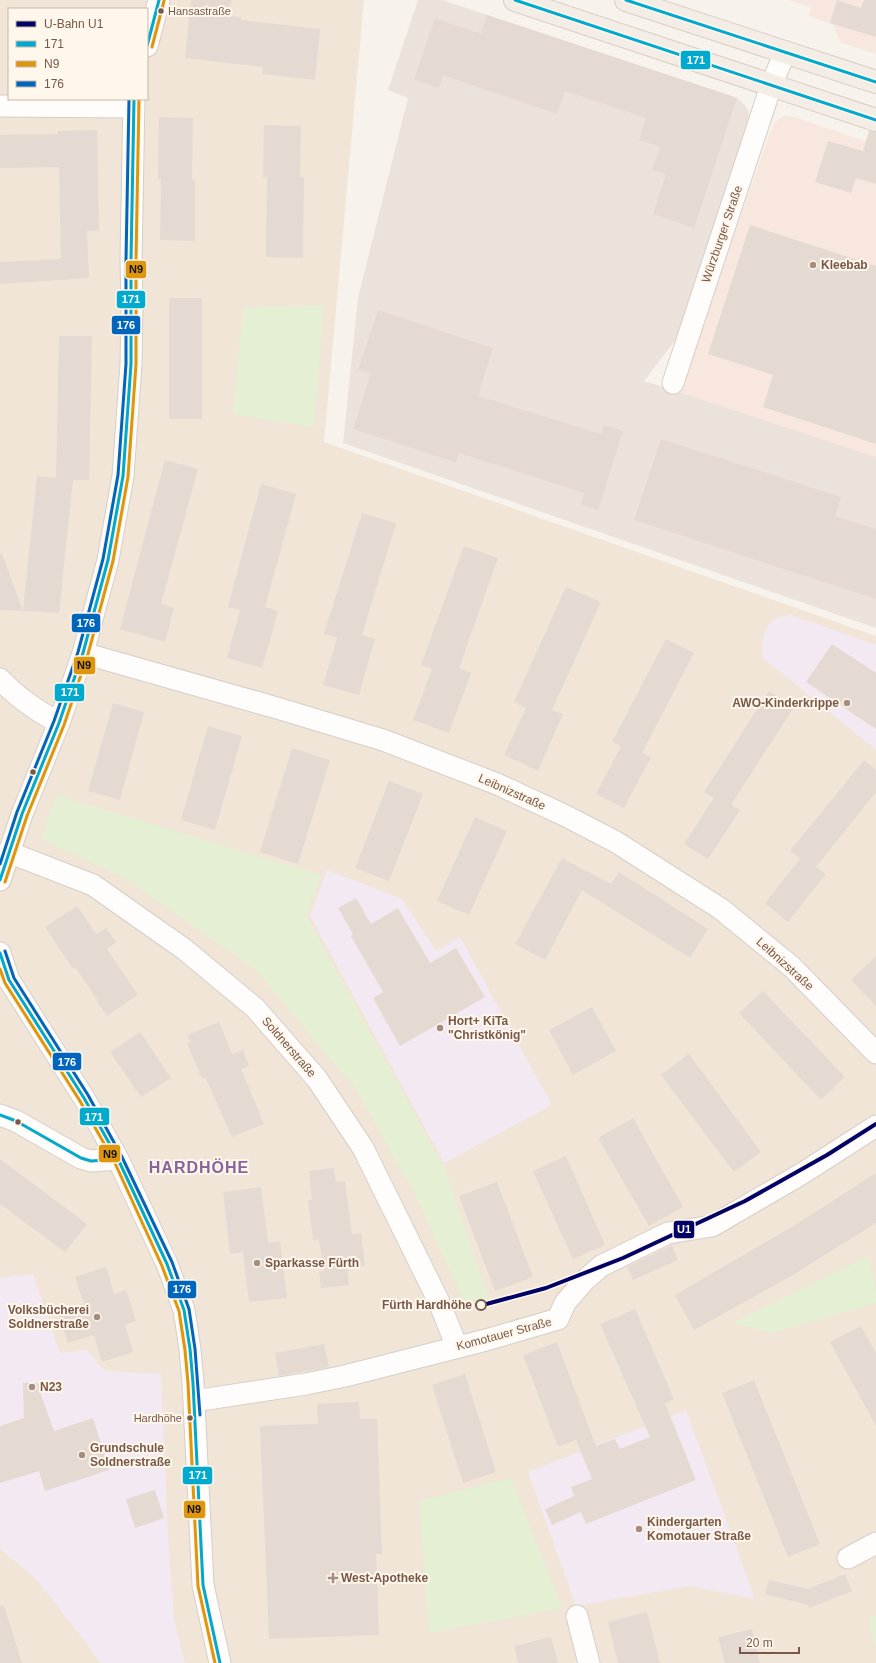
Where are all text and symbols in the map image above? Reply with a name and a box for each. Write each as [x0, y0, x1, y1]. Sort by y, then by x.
place label: Hansastraße [168, 5, 231, 17]
marker: Hansastraße [156, 6, 166, 16]
legend [8, 8, 148, 100]
text: U-Bahn U1 [44, 17, 104, 31]
text: 171 [44, 37, 64, 51]
line badge: 171 [680, 50, 711, 70]
text: 171 [687, 54, 705, 66]
text: N9 [44, 57, 60, 71]
text: 176 [44, 77, 64, 91]
street label: Würzburger Straße [699, 183, 745, 285]
place label: Kleebab [821, 258, 868, 272]
line badge: N9 [125, 260, 147, 279]
marker: Kleebab [808, 260, 818, 270]
text: N9 [129, 263, 143, 275]
line badge: 171 [116, 290, 146, 309]
text: 171 [122, 293, 140, 305]
line badge: 176 [111, 315, 141, 335]
text: 176 [117, 319, 135, 331]
line badge: 176 [71, 613, 101, 633]
text: 176 [77, 617, 95, 629]
line badge: N9 [73, 656, 96, 675]
text: N9 [77, 659, 91, 671]
line badge: 171 [54, 683, 85, 702]
text: 171 [61, 686, 79, 698]
place label: AWO-Kinderkrippe [732, 696, 839, 710]
marker: AWO-Kinderkrippe [842, 698, 852, 708]
unlabelled marker [28, 767, 38, 777]
street label: Leibnizstraße [476, 771, 548, 813]
street label: Leibnizstraße [754, 935, 817, 994]
street label: Soldnerstraße [259, 1014, 319, 1080]
place label: Hort+ KiTa "Christkönig" [448, 1014, 526, 1042]
marker: Hort+ KiTa "Christkönig" [435, 1023, 445, 1033]
line badge: 176 [52, 1052, 82, 1071]
text: 176 [58, 1056, 76, 1068]
line badge: 171 [79, 1107, 110, 1126]
text: 171 [85, 1111, 103, 1123]
unlabelled marker [13, 1117, 23, 1127]
line badge: N9 [98, 1144, 121, 1163]
text: N9 [103, 1148, 117, 1160]
district label: HARDHÖHE [149, 1158, 249, 1176]
line badge: U1 [673, 1220, 695, 1239]
text: U1 [677, 1223, 691, 1235]
place label: Sparkasse Fürth [265, 1256, 359, 1270]
marker: Sparkasse Fürth [252, 1258, 262, 1268]
line badge: 176 [167, 1280, 197, 1299]
text: 176 [173, 1283, 191, 1295]
place label: Fürth Hardhöhe [382, 1298, 472, 1312]
marker: Fürth Hardhöhe [475, 1299, 487, 1311]
place label: Volksbücherei Soldnerstraße [8, 1303, 89, 1331]
marker: Volksbücherei Soldnerstraße [92, 1312, 102, 1322]
street label: Komotauer Straße [455, 1314, 553, 1353]
place label: N23 [40, 1380, 62, 1394]
marker: N23 [27, 1382, 37, 1392]
place label: Hardhöhe [134, 1412, 182, 1424]
marker: Hardhöhe [185, 1413, 195, 1423]
place label: Grundschule Soldnerstraße [90, 1441, 171, 1469]
marker: Grundschule Soldnerstraße [77, 1450, 87, 1460]
line badge: 171 [182, 1466, 213, 1485]
text: 171 [189, 1469, 207, 1481]
line badge: N9 [183, 1500, 206, 1519]
text: N9 [187, 1503, 201, 1515]
place label: Kindergarten Komotauer Straße [647, 1515, 751, 1543]
marker: Kindergarten Komotauer Straße [634, 1524, 644, 1534]
place label: West-Apotheke [341, 1571, 428, 1585]
marker: West-Apotheke [328, 1573, 338, 1583]
scale bar [740, 1629, 799, 1655]
text: 20 m [746, 1636, 773, 1650]

